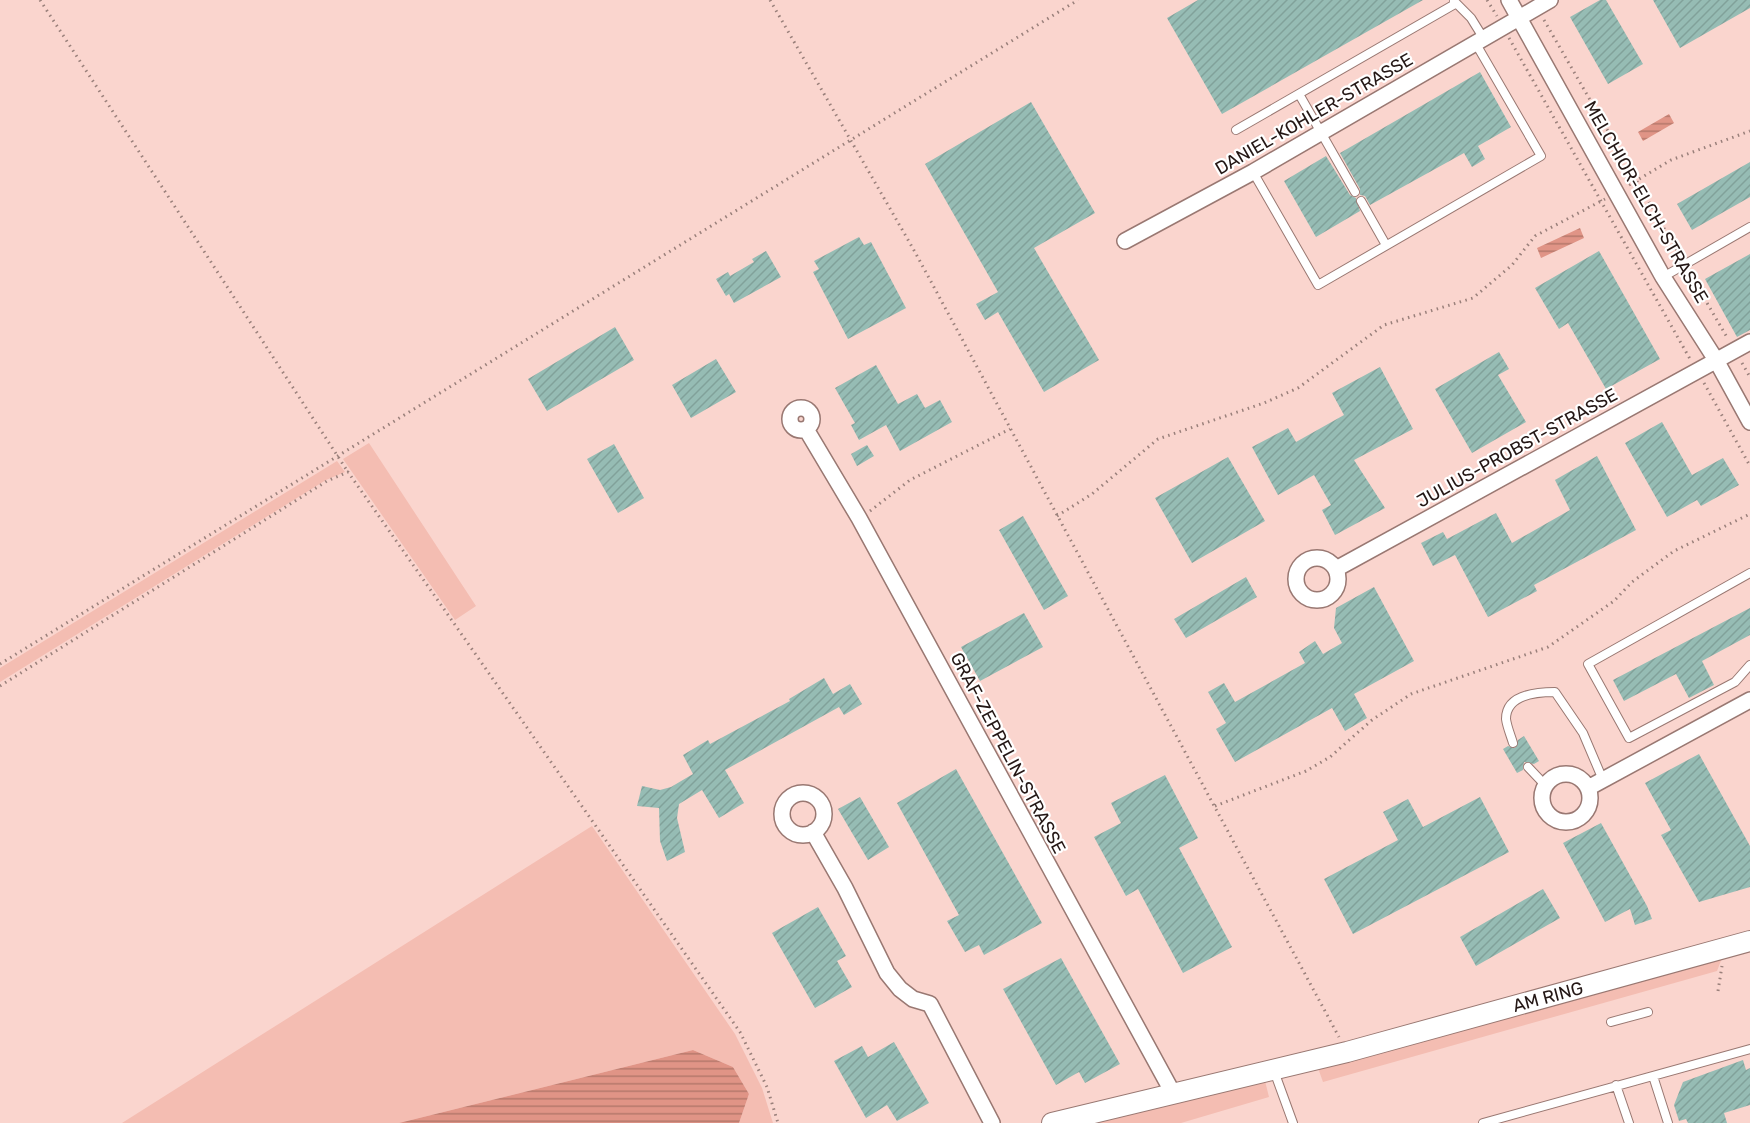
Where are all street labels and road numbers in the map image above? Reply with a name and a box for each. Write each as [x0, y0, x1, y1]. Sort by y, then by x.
street label: DANIEL-KOHLER-STRASSE [1211, 48, 1417, 180]
street label: MELCHIOR-ELCH-STRASSE [1579, 97, 1713, 307]
street label: JULIUS-PROBST-STRASSE [1413, 384, 1621, 512]
street label: GRAF-ZEPPELIN-STRASSE [946, 649, 1070, 857]
street label: AM RING [1510, 977, 1586, 1017]

